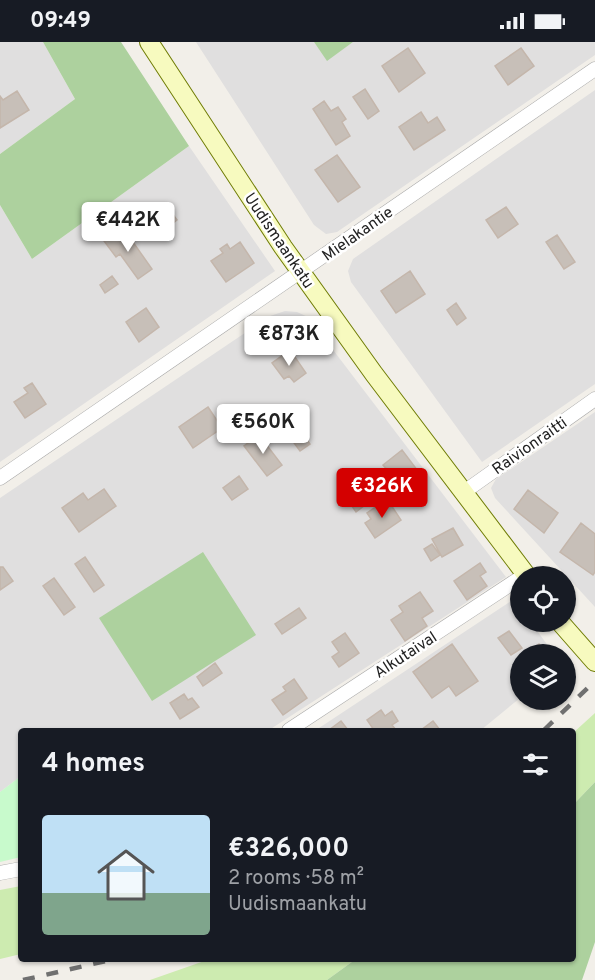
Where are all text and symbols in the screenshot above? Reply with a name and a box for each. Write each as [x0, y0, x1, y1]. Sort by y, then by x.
text: 09:49 [30, 8, 91, 35]
street label: Uudismaankatu [239, 189, 318, 293]
pin: €442K [86, 202, 170, 253]
street label: Mielakantie [319, 203, 397, 266]
text: €442K [96, 208, 160, 234]
pin: €873K [247, 316, 331, 367]
text: €873K [258, 322, 320, 348]
pin: €560K [221, 404, 305, 455]
text: €560K [231, 410, 295, 436]
street label: Raivionraitti [489, 413, 572, 480]
pin: €326K [340, 468, 424, 519]
text: €326K [351, 474, 413, 500]
map controls [510, 566, 576, 710]
button: locate [510, 566, 576, 632]
street label: Alkutaival [371, 628, 441, 683]
button: layers [510, 644, 576, 710]
text: 4 homes [42, 748, 145, 781]
icon: filters [519, 748, 552, 781]
text: €326,000 [228, 833, 349, 866]
icon: home [90, 839, 162, 911]
text: 2 rooms · 58 m² [228, 866, 364, 892]
text: Uudismaankatu [228, 892, 367, 918]

